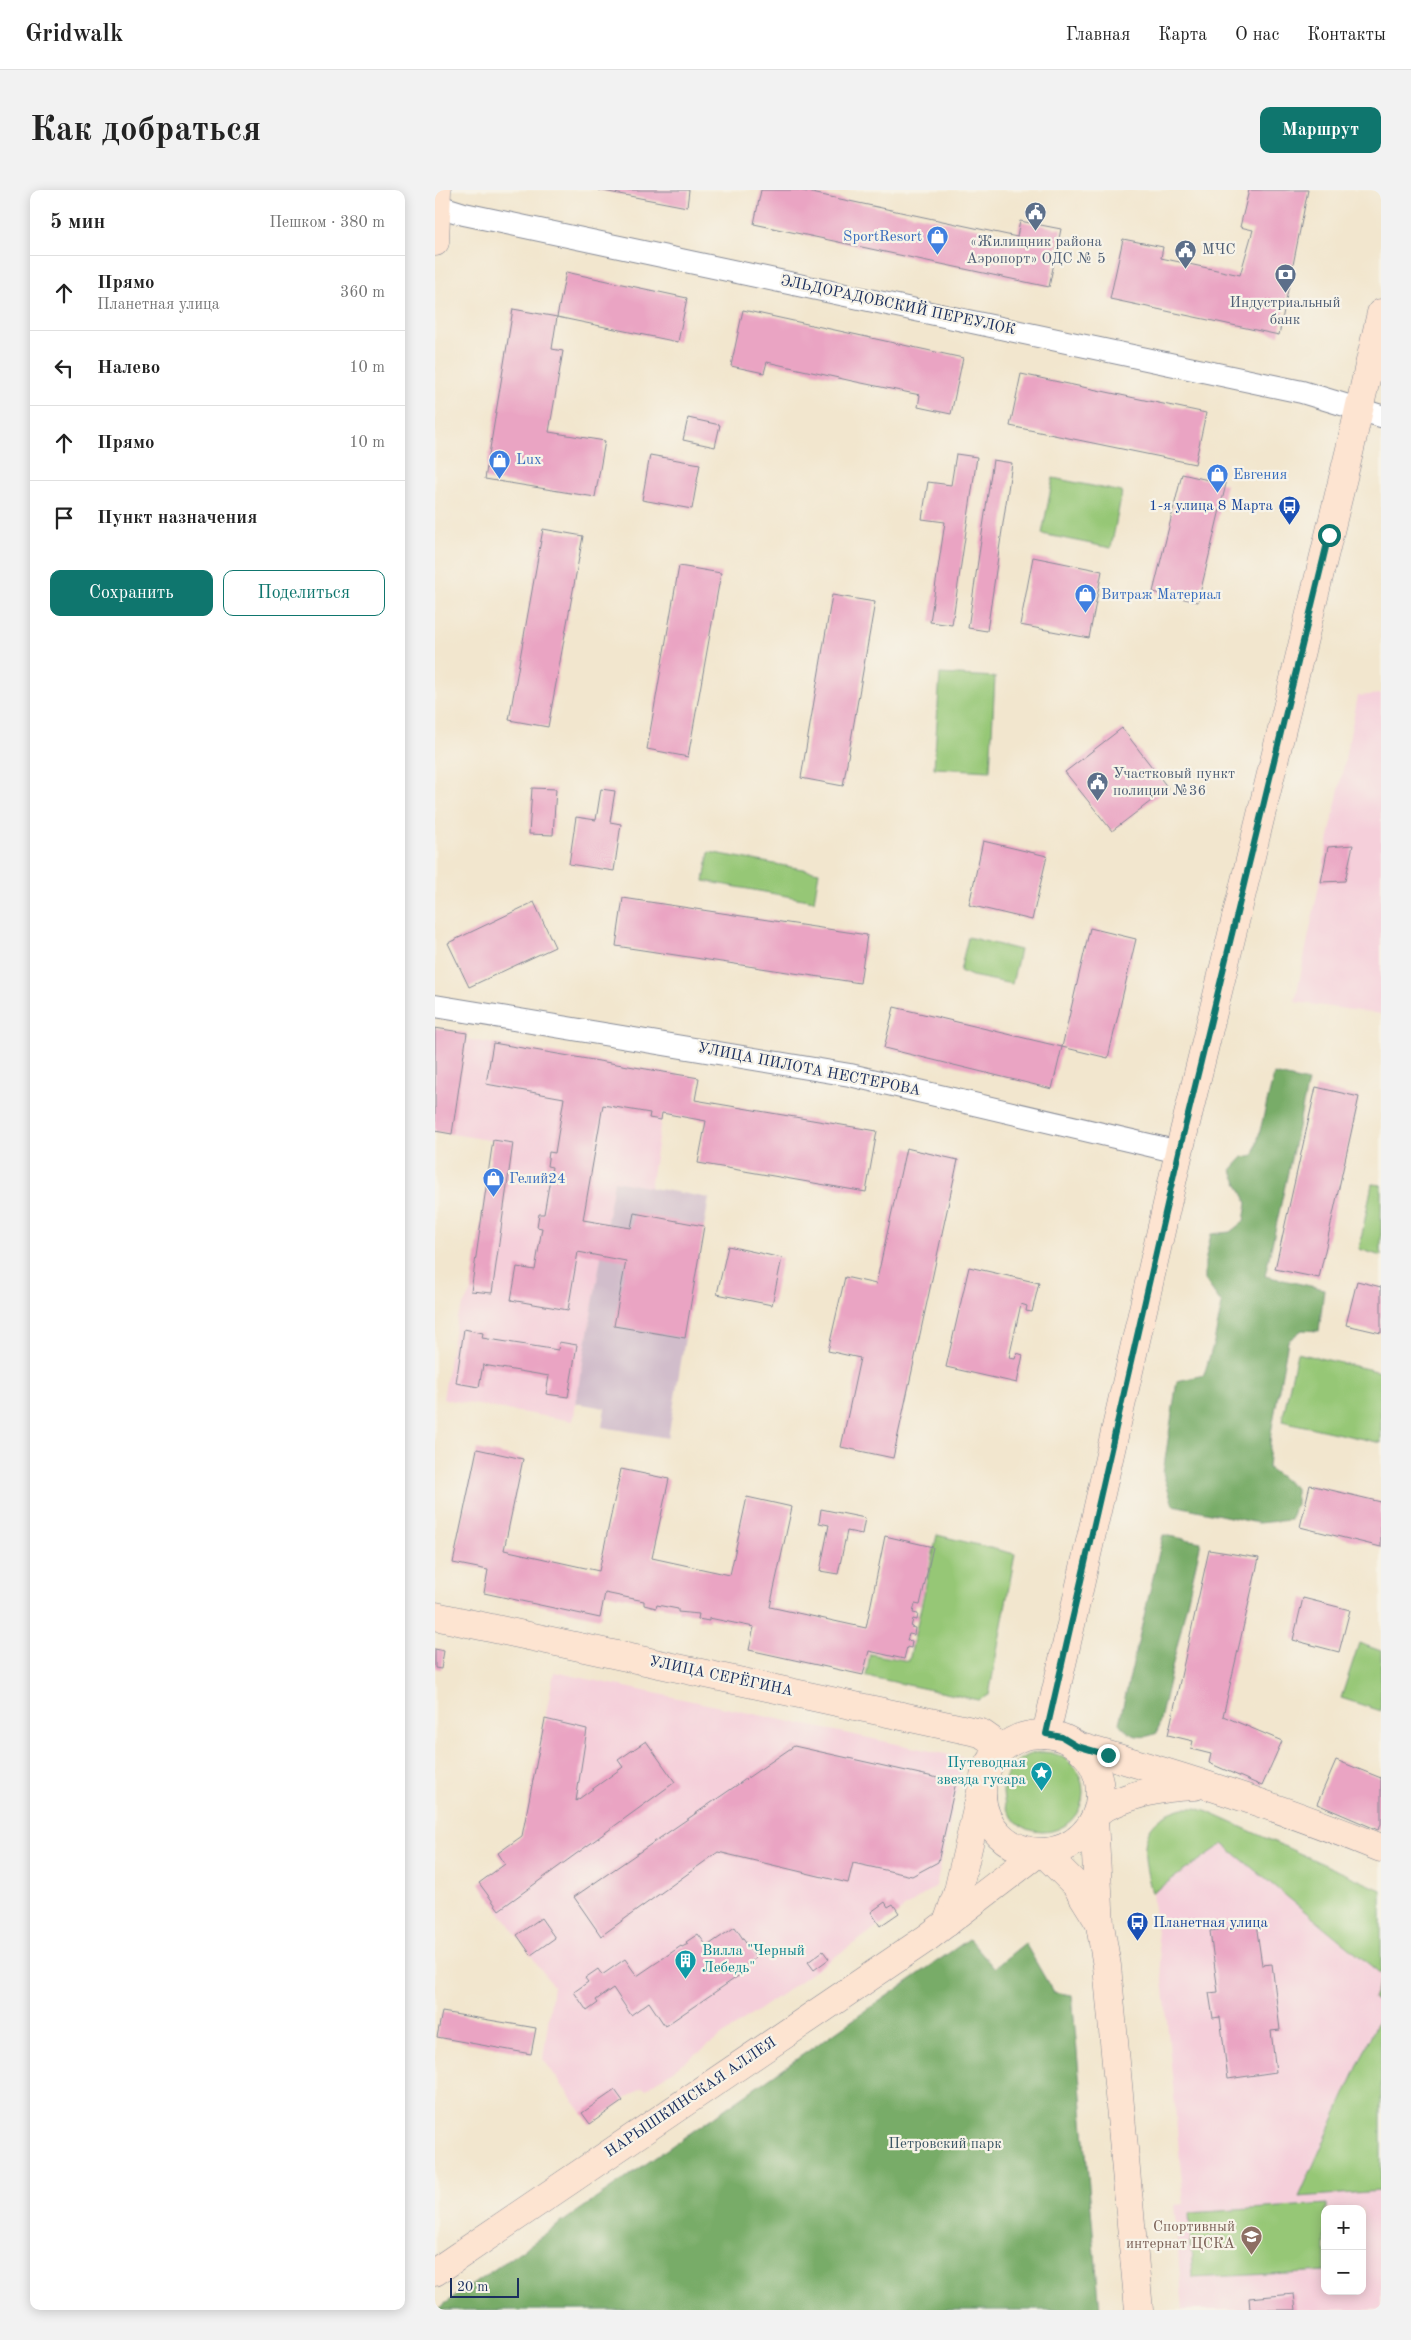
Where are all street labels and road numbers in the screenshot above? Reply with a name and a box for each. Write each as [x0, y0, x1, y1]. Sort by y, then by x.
street label: ЭЛЬДОРАДОВСКИЙ ПЕРЕУЛОК [779, 270, 1018, 338]
street label: УЛИЦА ПИЛОТА НЕСТЕРОВА [696, 1041, 922, 1099]
street label: УЛИЦА СЕРЁГИНА [648, 1651, 795, 1700]
street label: НАРЫШКИНСКАЯ АЛЛЕЯ [603, 2035, 779, 2161]

